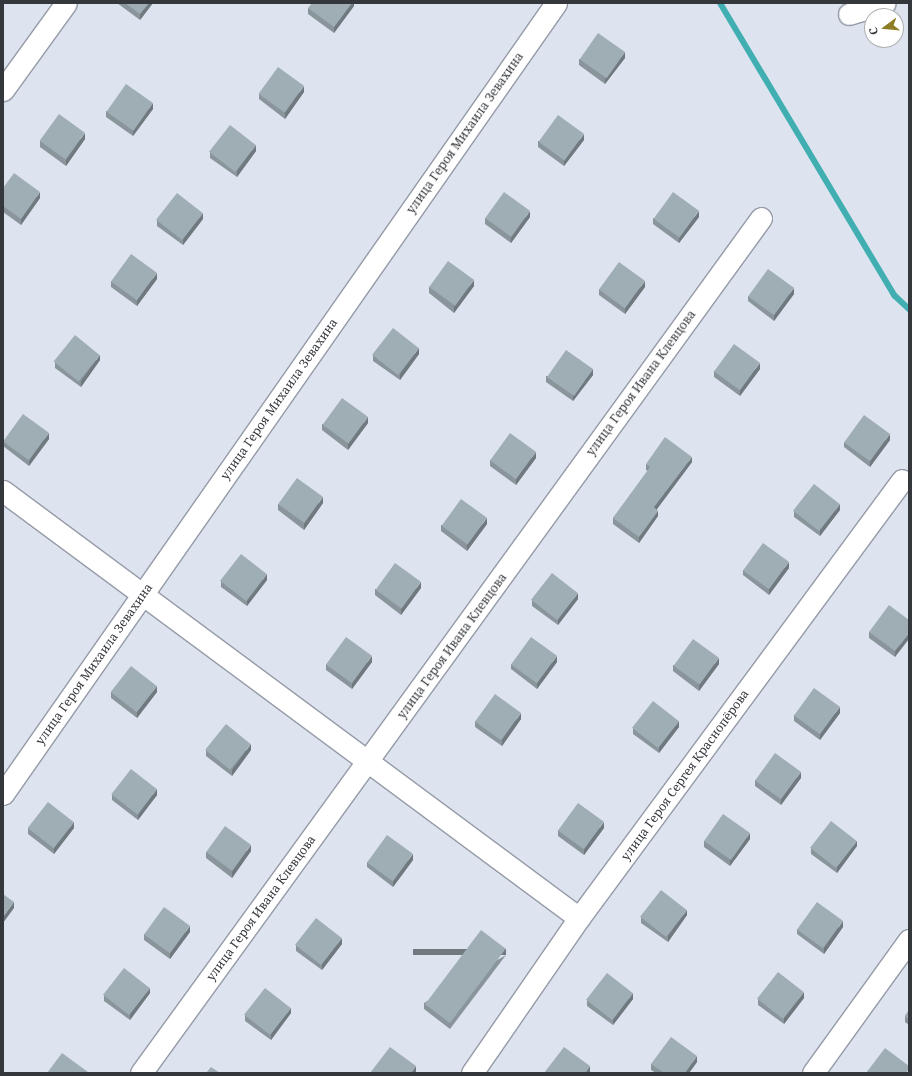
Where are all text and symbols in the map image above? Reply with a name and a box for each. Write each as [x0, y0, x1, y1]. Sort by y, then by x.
north arrow [864, 8, 904, 48]
text: С [865, 26, 881, 37]
street label: улица Героя Михаила Зевахина [404, 50, 526, 216]
street label: улица Героя Ивана Клевцова [583, 307, 699, 459]
street label: улица Героя Михаила Зевахина [218, 316, 340, 482]
street label: улица Героя Ивана Клевцова [394, 570, 510, 722]
street label: улица Героя Михаила Зевахина [33, 581, 155, 747]
street label: улица Героя Сергея Краснопёрова [618, 687, 752, 863]
street label: улица Героя Ивана Клевцова [203, 832, 319, 984]

